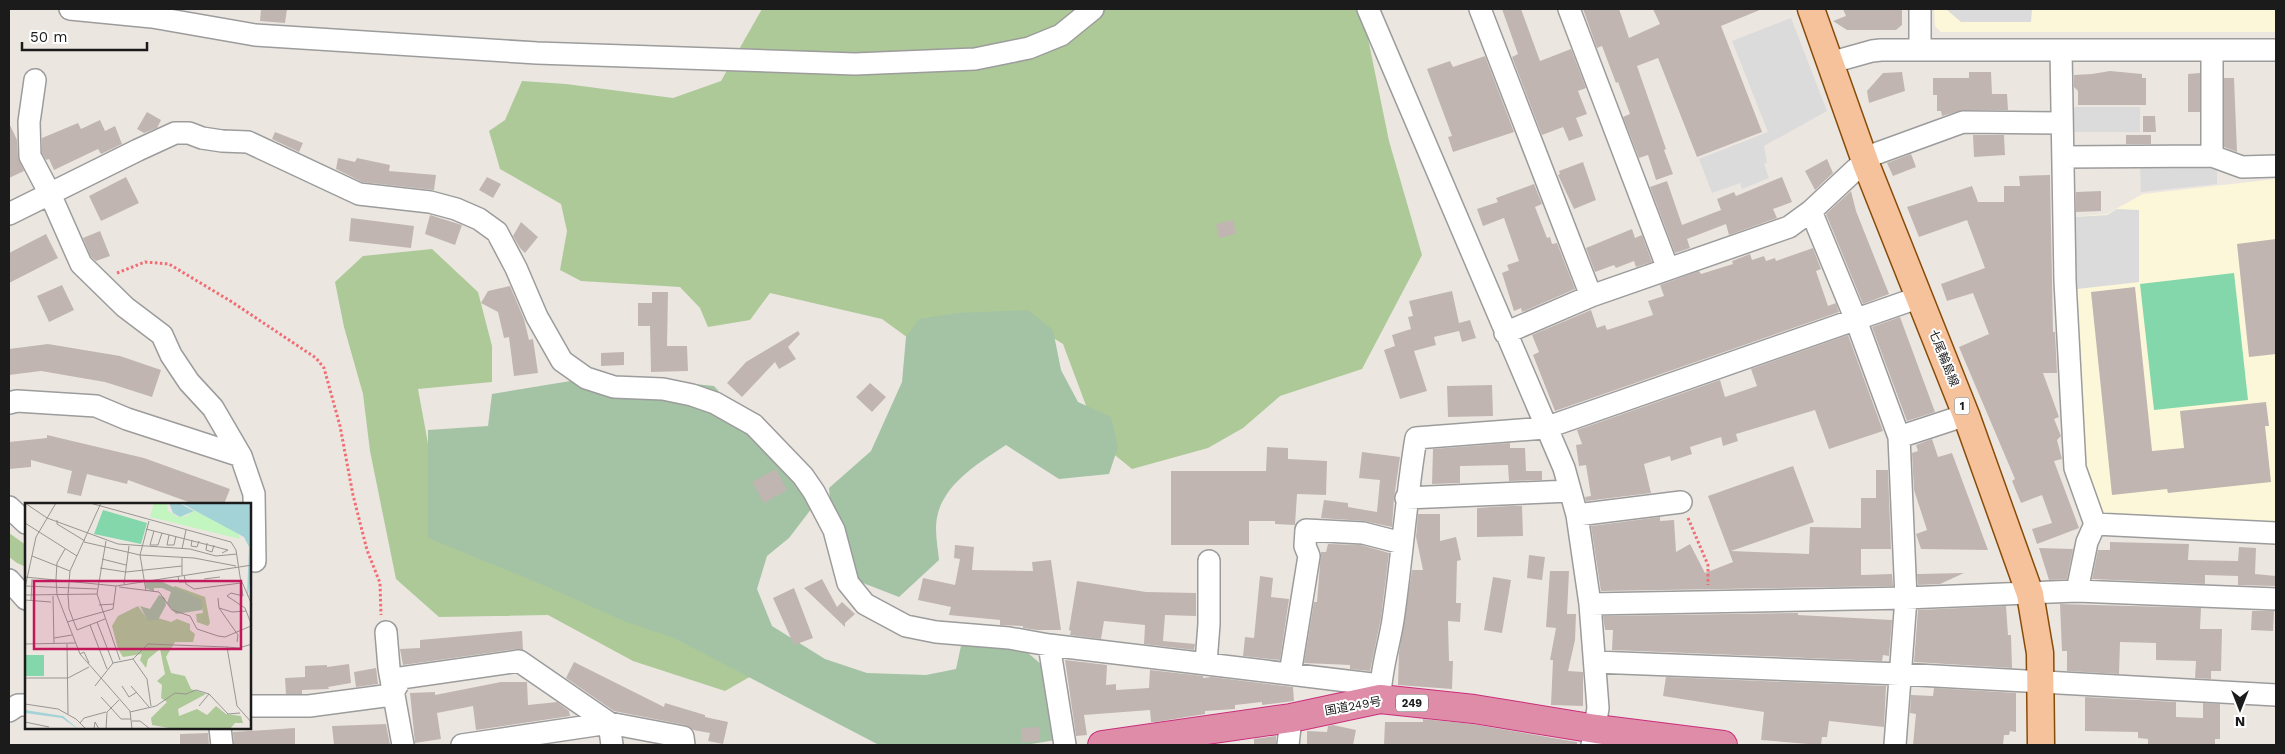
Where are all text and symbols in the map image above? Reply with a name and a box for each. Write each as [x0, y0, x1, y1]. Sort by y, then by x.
scale bar [22, 20, 148, 52]
text: 50 m [30, 28, 67, 46]
street label: 七尾輪島線 [1926, 328, 1962, 388]
road number: 1 [1954, 398, 1970, 414]
inset map [25, 503, 251, 729]
north arrow [2215, 684, 2265, 734]
street label: 国道249号 [1324, 694, 1382, 718]
road number: 249 [1396, 694, 1428, 711]
text: N [2235, 714, 2245, 730]

